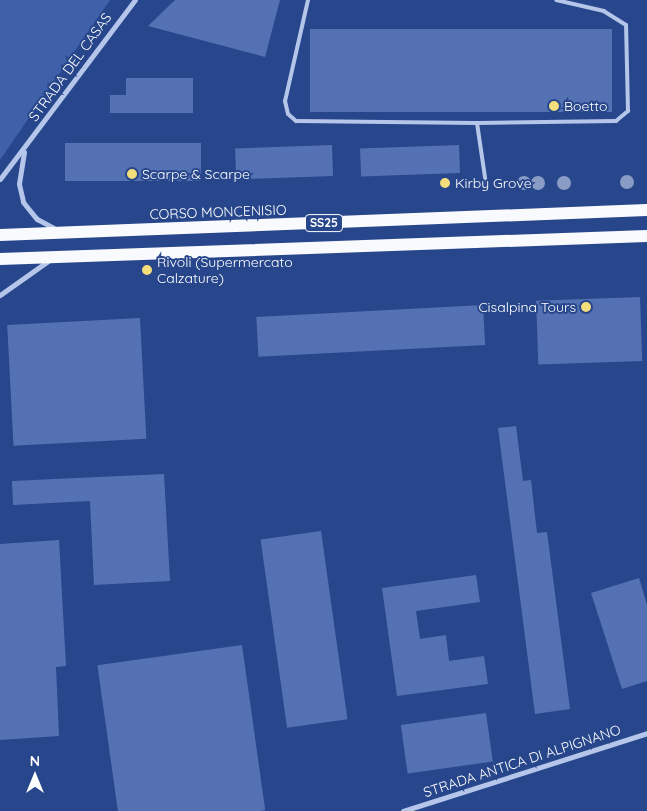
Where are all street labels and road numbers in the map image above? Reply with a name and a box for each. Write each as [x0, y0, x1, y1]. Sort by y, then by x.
street label: STRADA DEL CASAS [25, 10, 115, 124]
street label: CORSO MONCENISIO [149, 201, 287, 223]
road number: SS25 [304, 214, 344, 232]
street label: STRADA ANTICA DI ALPIGNANO [421, 721, 623, 801]

